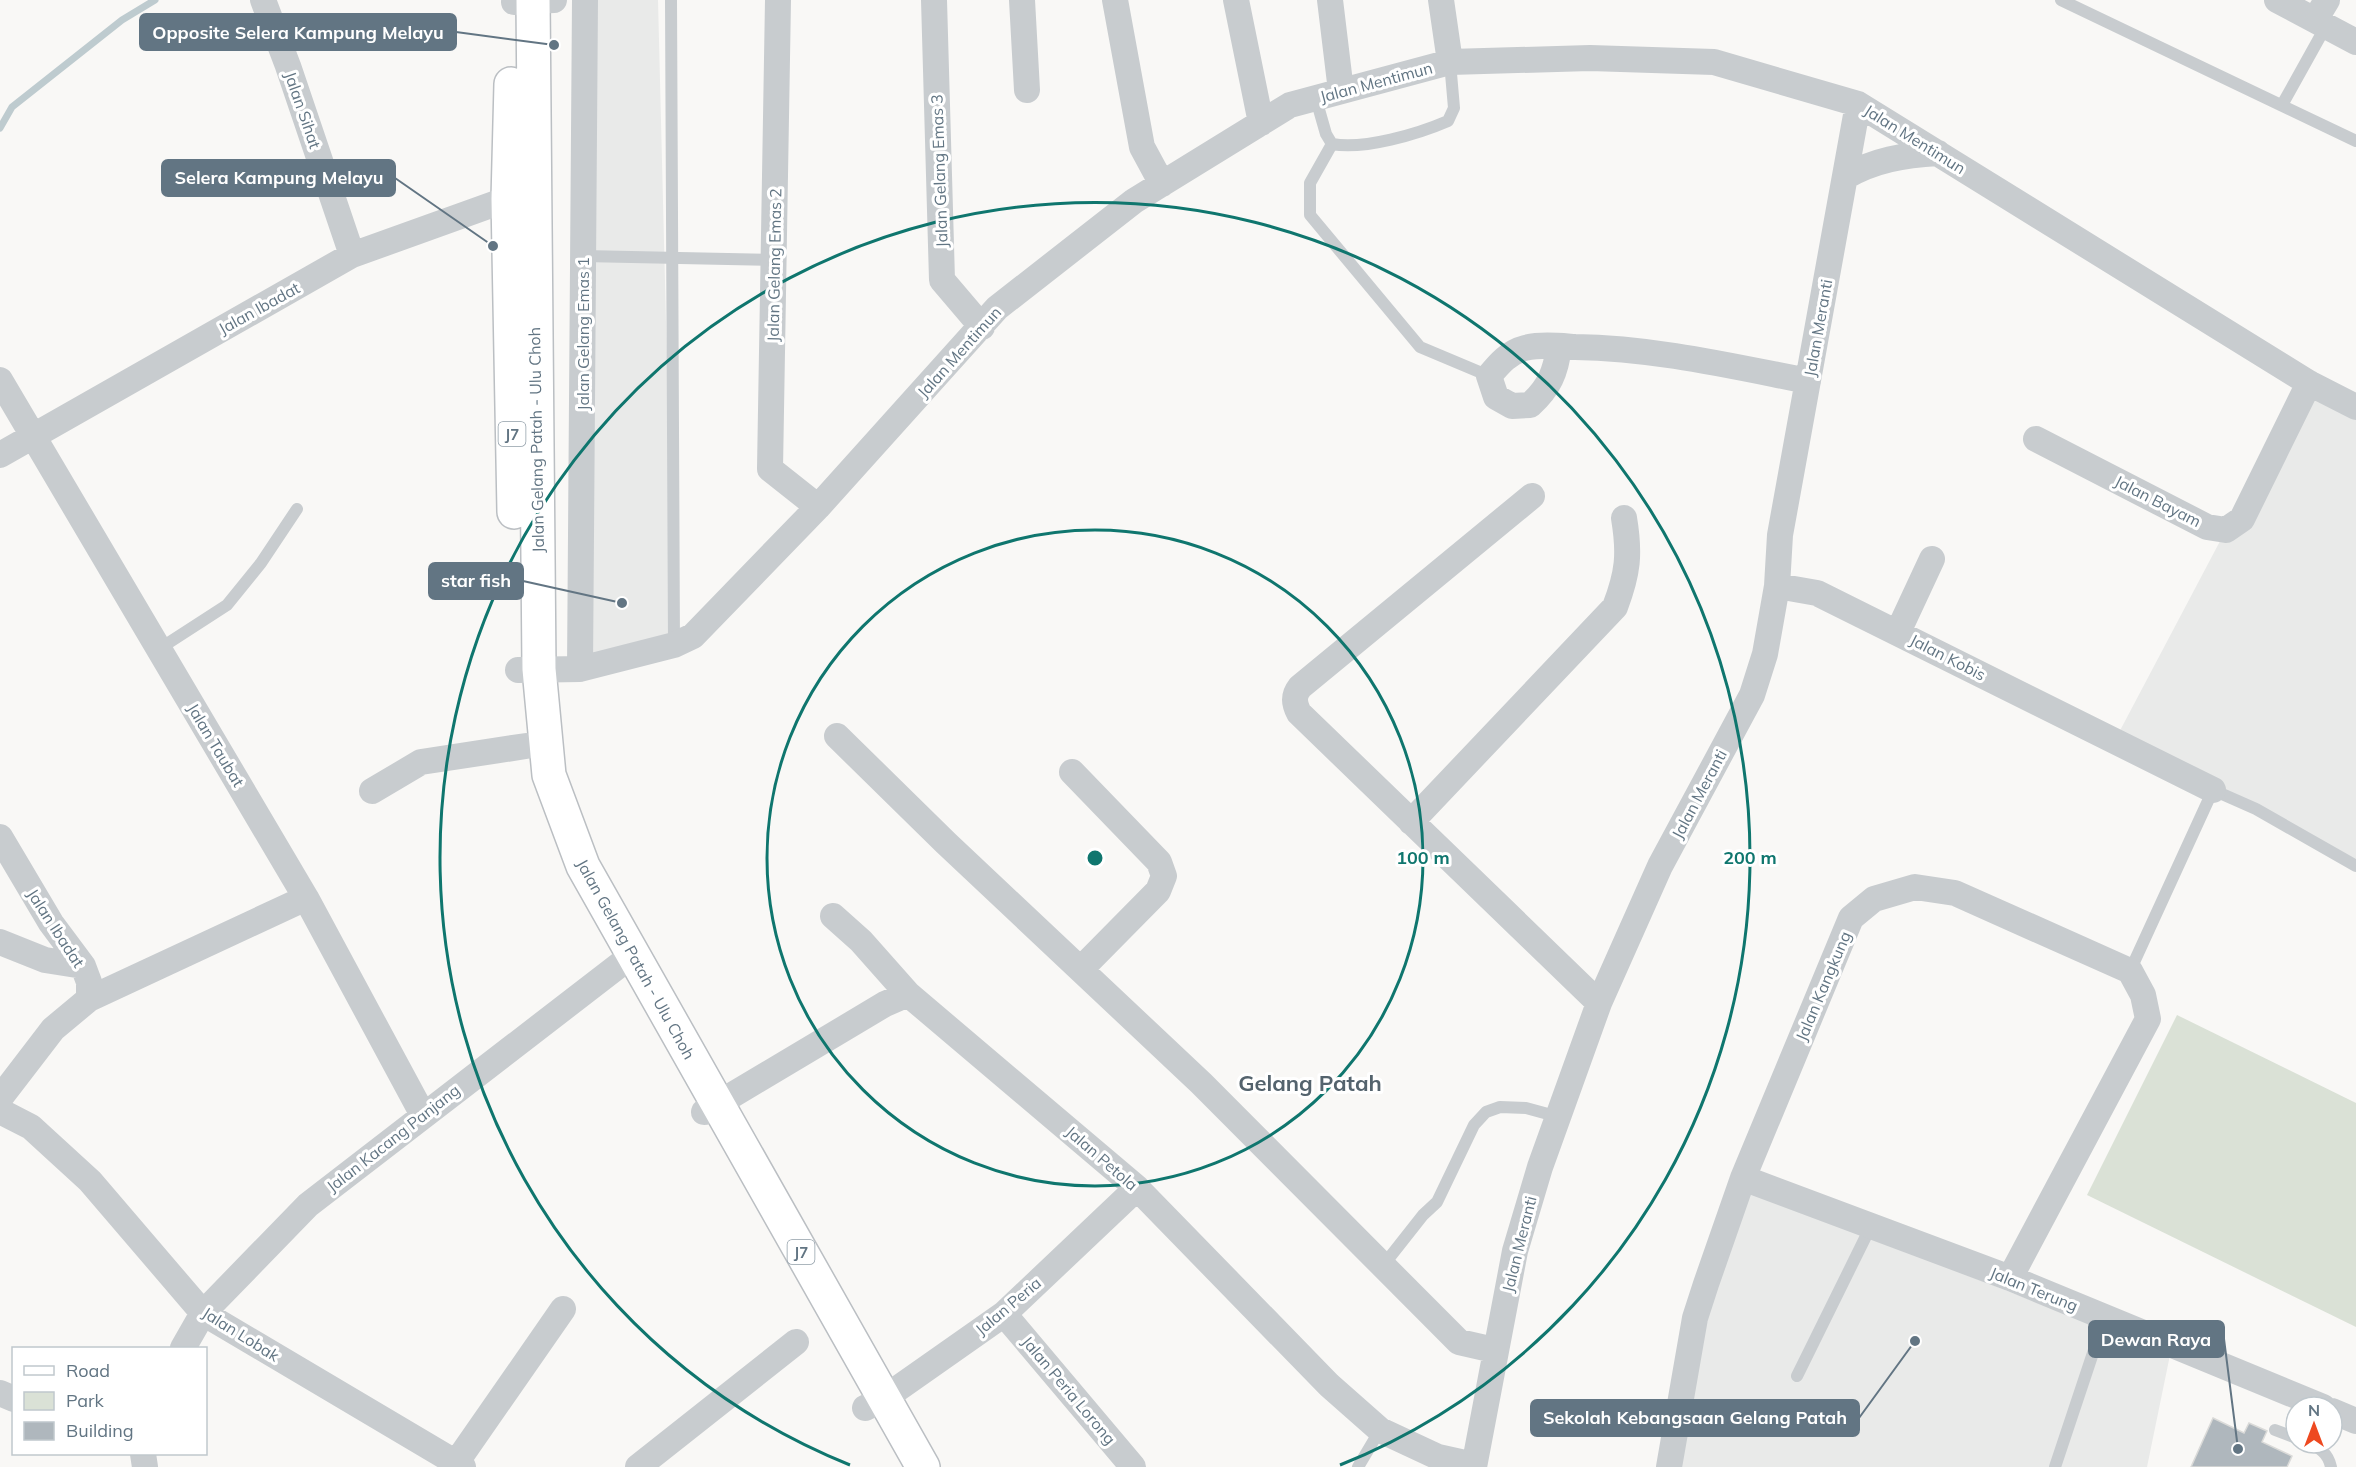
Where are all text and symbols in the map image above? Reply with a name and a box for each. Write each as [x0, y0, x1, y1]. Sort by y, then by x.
callout: Opposite Selera Kampung Melayu [140, 14, 456, 50]
text: Opposite Selera Kampung Melayu [152, 21, 444, 44]
street label: Jalan Mentimun [1318, 57, 1434, 107]
street label: Jalan Sihat [280, 69, 326, 152]
street label: Jalan Gelang Emas 3 [926, 94, 952, 248]
street label: Jalan Mentimun [1861, 100, 1969, 178]
callout: Selera Kampung Melayu [162, 160, 395, 196]
text: Selera Kampung Melayu [174, 166, 384, 189]
street label: Jalan Gelang Emas 2 [763, 188, 785, 342]
street label: Jalan Gelang Emas 1 [573, 257, 593, 411]
street label: Jalan Ibadat [215, 277, 304, 339]
street label: Jalan Meranti [1800, 278, 1836, 378]
street label: Jalan Mentimun [913, 302, 1005, 402]
street label: Jalan Gelang Patah - Ulu Choh [524, 327, 548, 553]
road number: J7 [498, 422, 526, 446]
street label: Jalan Bayam [2111, 471, 2205, 531]
callout: star fish [429, 563, 523, 599]
text: star fish [441, 569, 511, 592]
street label: Jalan Kobis [1907, 629, 1989, 685]
street label: Jalan Taubat [183, 700, 249, 791]
street label: Jalan Meranti [1667, 746, 1731, 842]
text: 100 m [1396, 846, 1450, 869]
text: 200 m [1723, 846, 1777, 869]
centre of rings [1085, 848, 1105, 868]
street label: Jalan Gelang Patah - Ulu Choh [572, 855, 700, 1063]
street label: Jalan Ibadat [23, 885, 89, 972]
street label: Jalan Kangkung [1791, 928, 1855, 1044]
district label: Gelang Patah [1238, 1069, 1382, 1097]
street label: Jalan Kacang Panjang [322, 1080, 464, 1196]
street label: Jalan Petola [1062, 1121, 1142, 1195]
street label: Jalan Meranti [1497, 1194, 1541, 1294]
road number: J7 [788, 1240, 814, 1264]
street label: Jalan Terung [1987, 1262, 2081, 1316]
street label: Jalan Peria [971, 1273, 1045, 1339]
street label: Jalan Lobak [199, 1302, 284, 1366]
callout: Dewan Raya [2089, 1321, 2224, 1357]
text: Dewan Raya [2101, 1328, 2211, 1351]
street label: Jalan Peria Lorong [1018, 1332, 1120, 1448]
legend [12, 1347, 207, 1455]
text: Road [66, 1359, 110, 1382]
text: Park [66, 1389, 105, 1412]
north arrow [2284, 1395, 2344, 1455]
callout: Sekolah Kebangsaan Gelang Patah [1531, 1400, 1859, 1436]
text: N [2308, 1400, 2320, 1420]
text: Sekolah Kebangsaan Gelang Patah [1543, 1406, 1847, 1429]
text: Building [66, 1419, 134, 1442]

